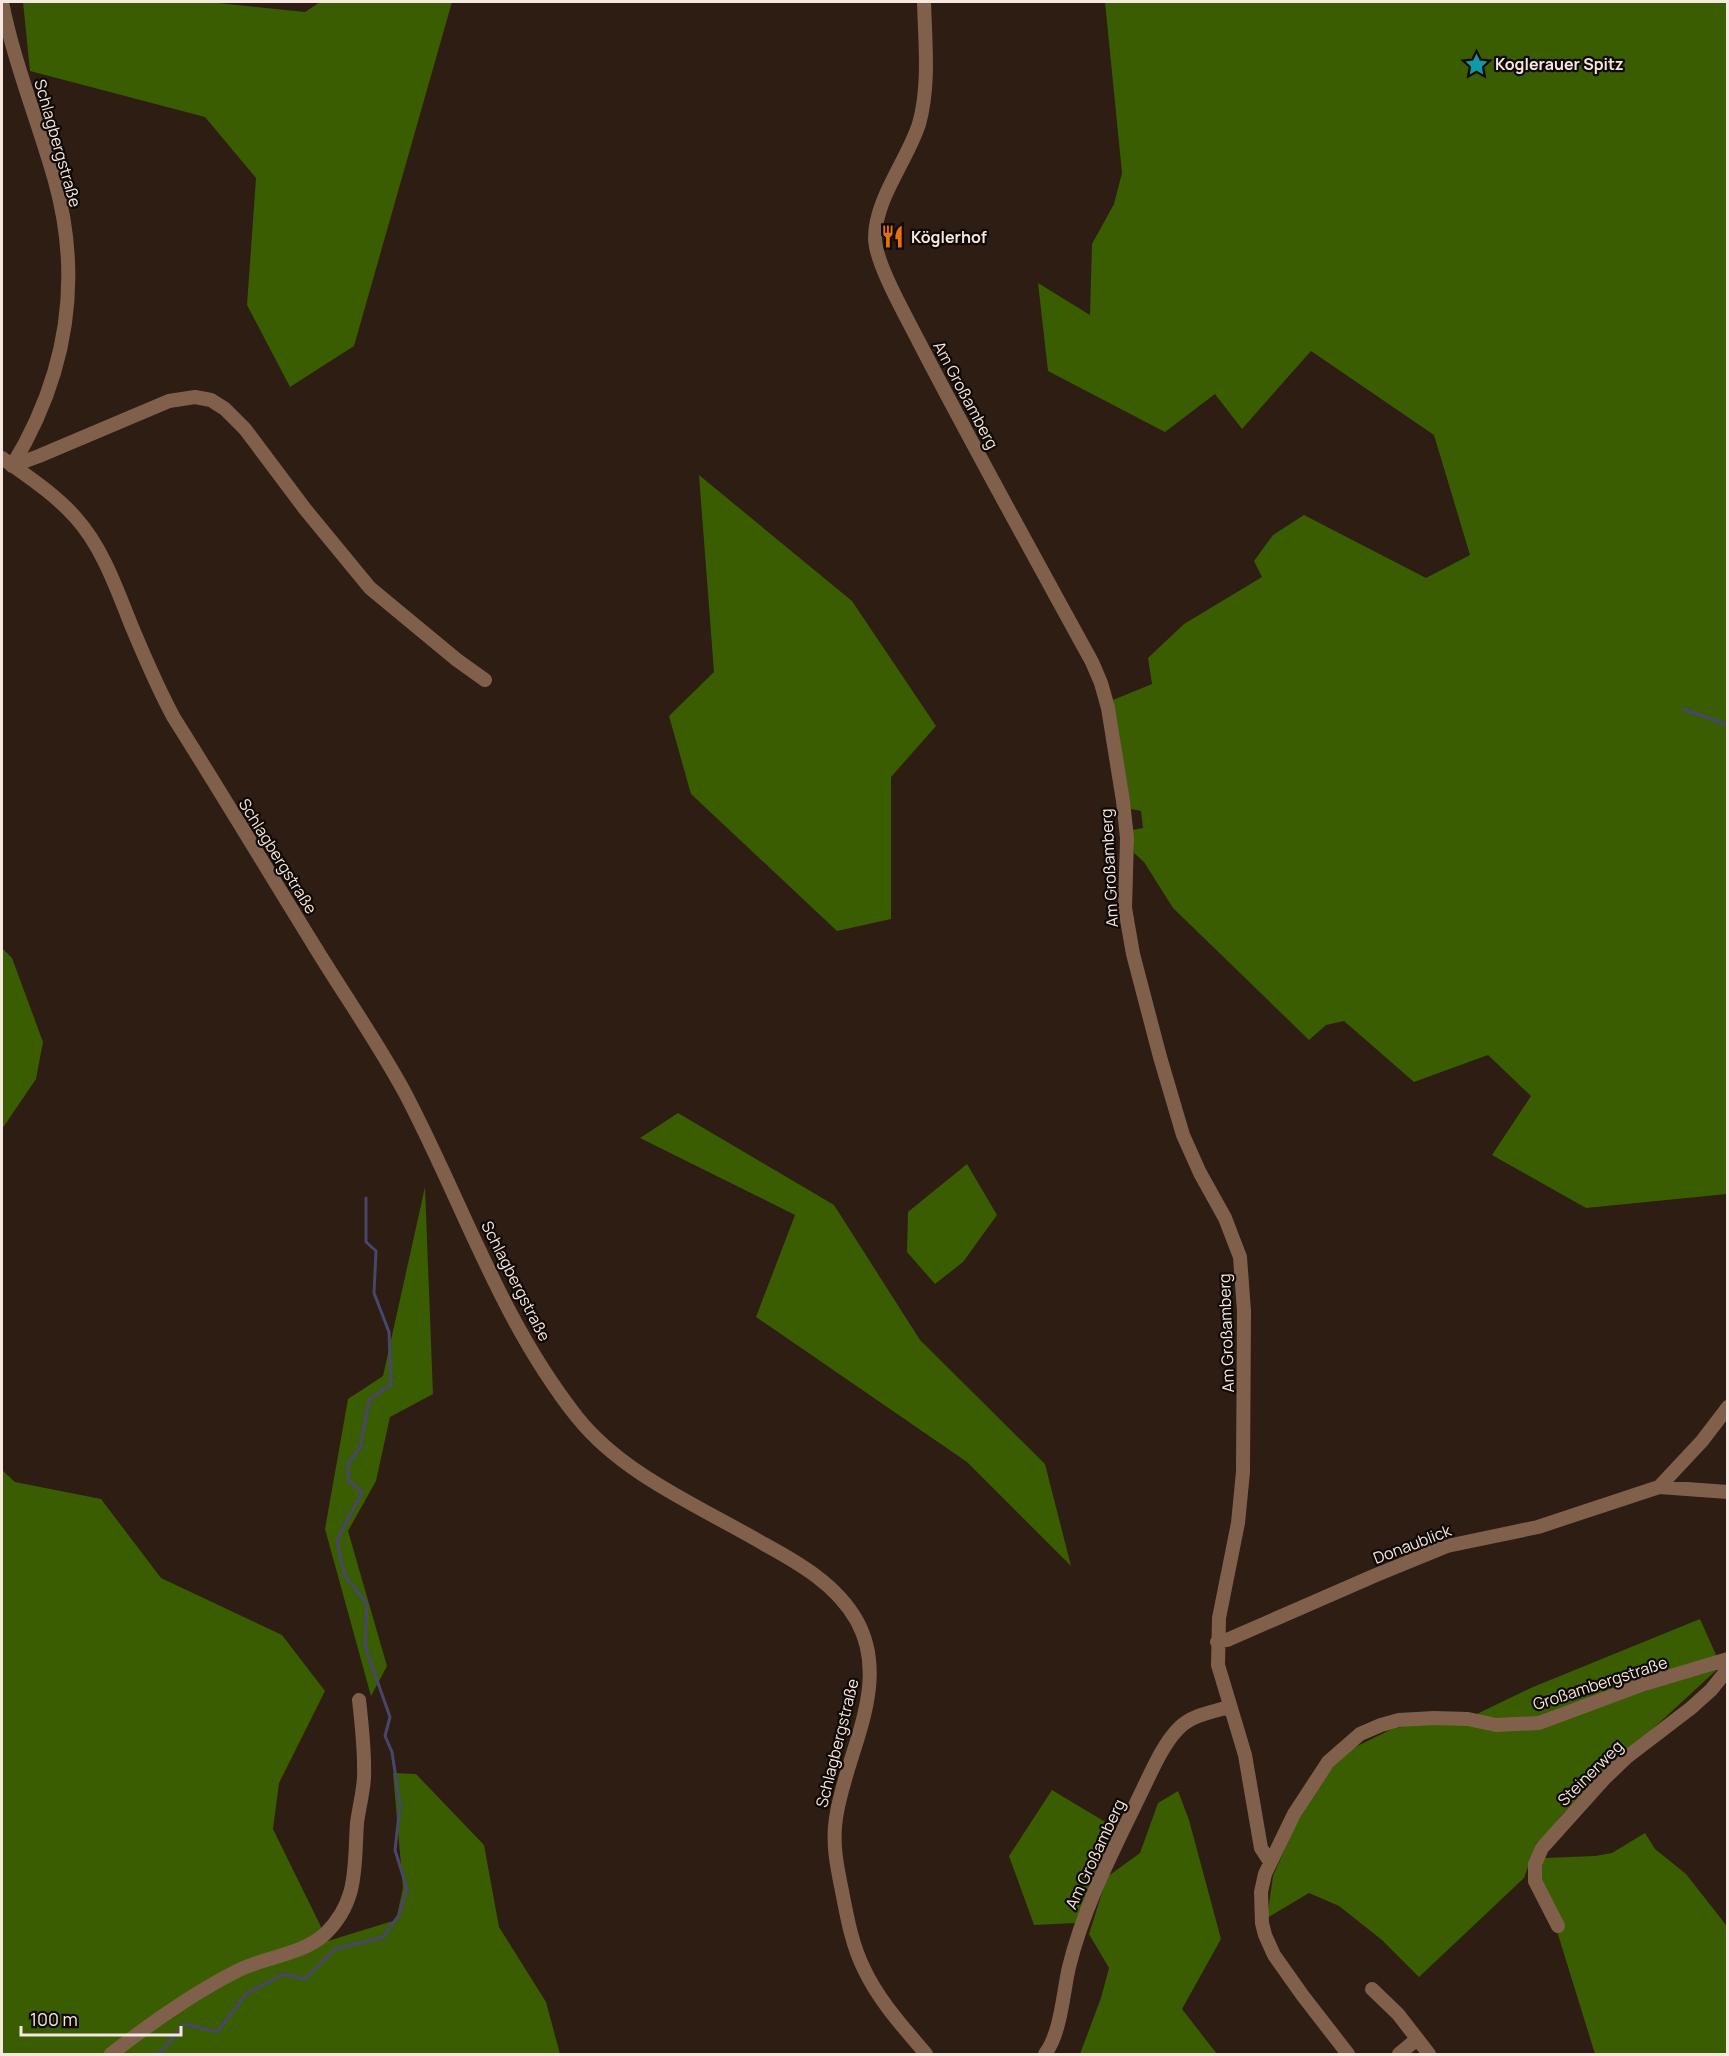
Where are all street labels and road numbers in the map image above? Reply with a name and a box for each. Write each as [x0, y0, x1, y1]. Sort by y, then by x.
street label: Schlagbergstraße [29, 76, 87, 210]
street label: Am Großamberg [928, 337, 1004, 453]
street label: Schlagbergstraße [234, 794, 322, 918]
street label: Am Großamberg [1095, 808, 1123, 928]
street label: Schlagbergstraße [476, 1217, 556, 1345]
street label: Am Großamberg [1213, 1273, 1239, 1393]
street label: Donaublick [1370, 1519, 1455, 1569]
street label: Großambergstraße [1530, 1651, 1670, 1715]
street label: Schlagbergstraße [810, 1676, 864, 1810]
street label: Steinerweg [1552, 1735, 1628, 1811]
street label: Am Großamberg [1060, 1795, 1130, 1913]

